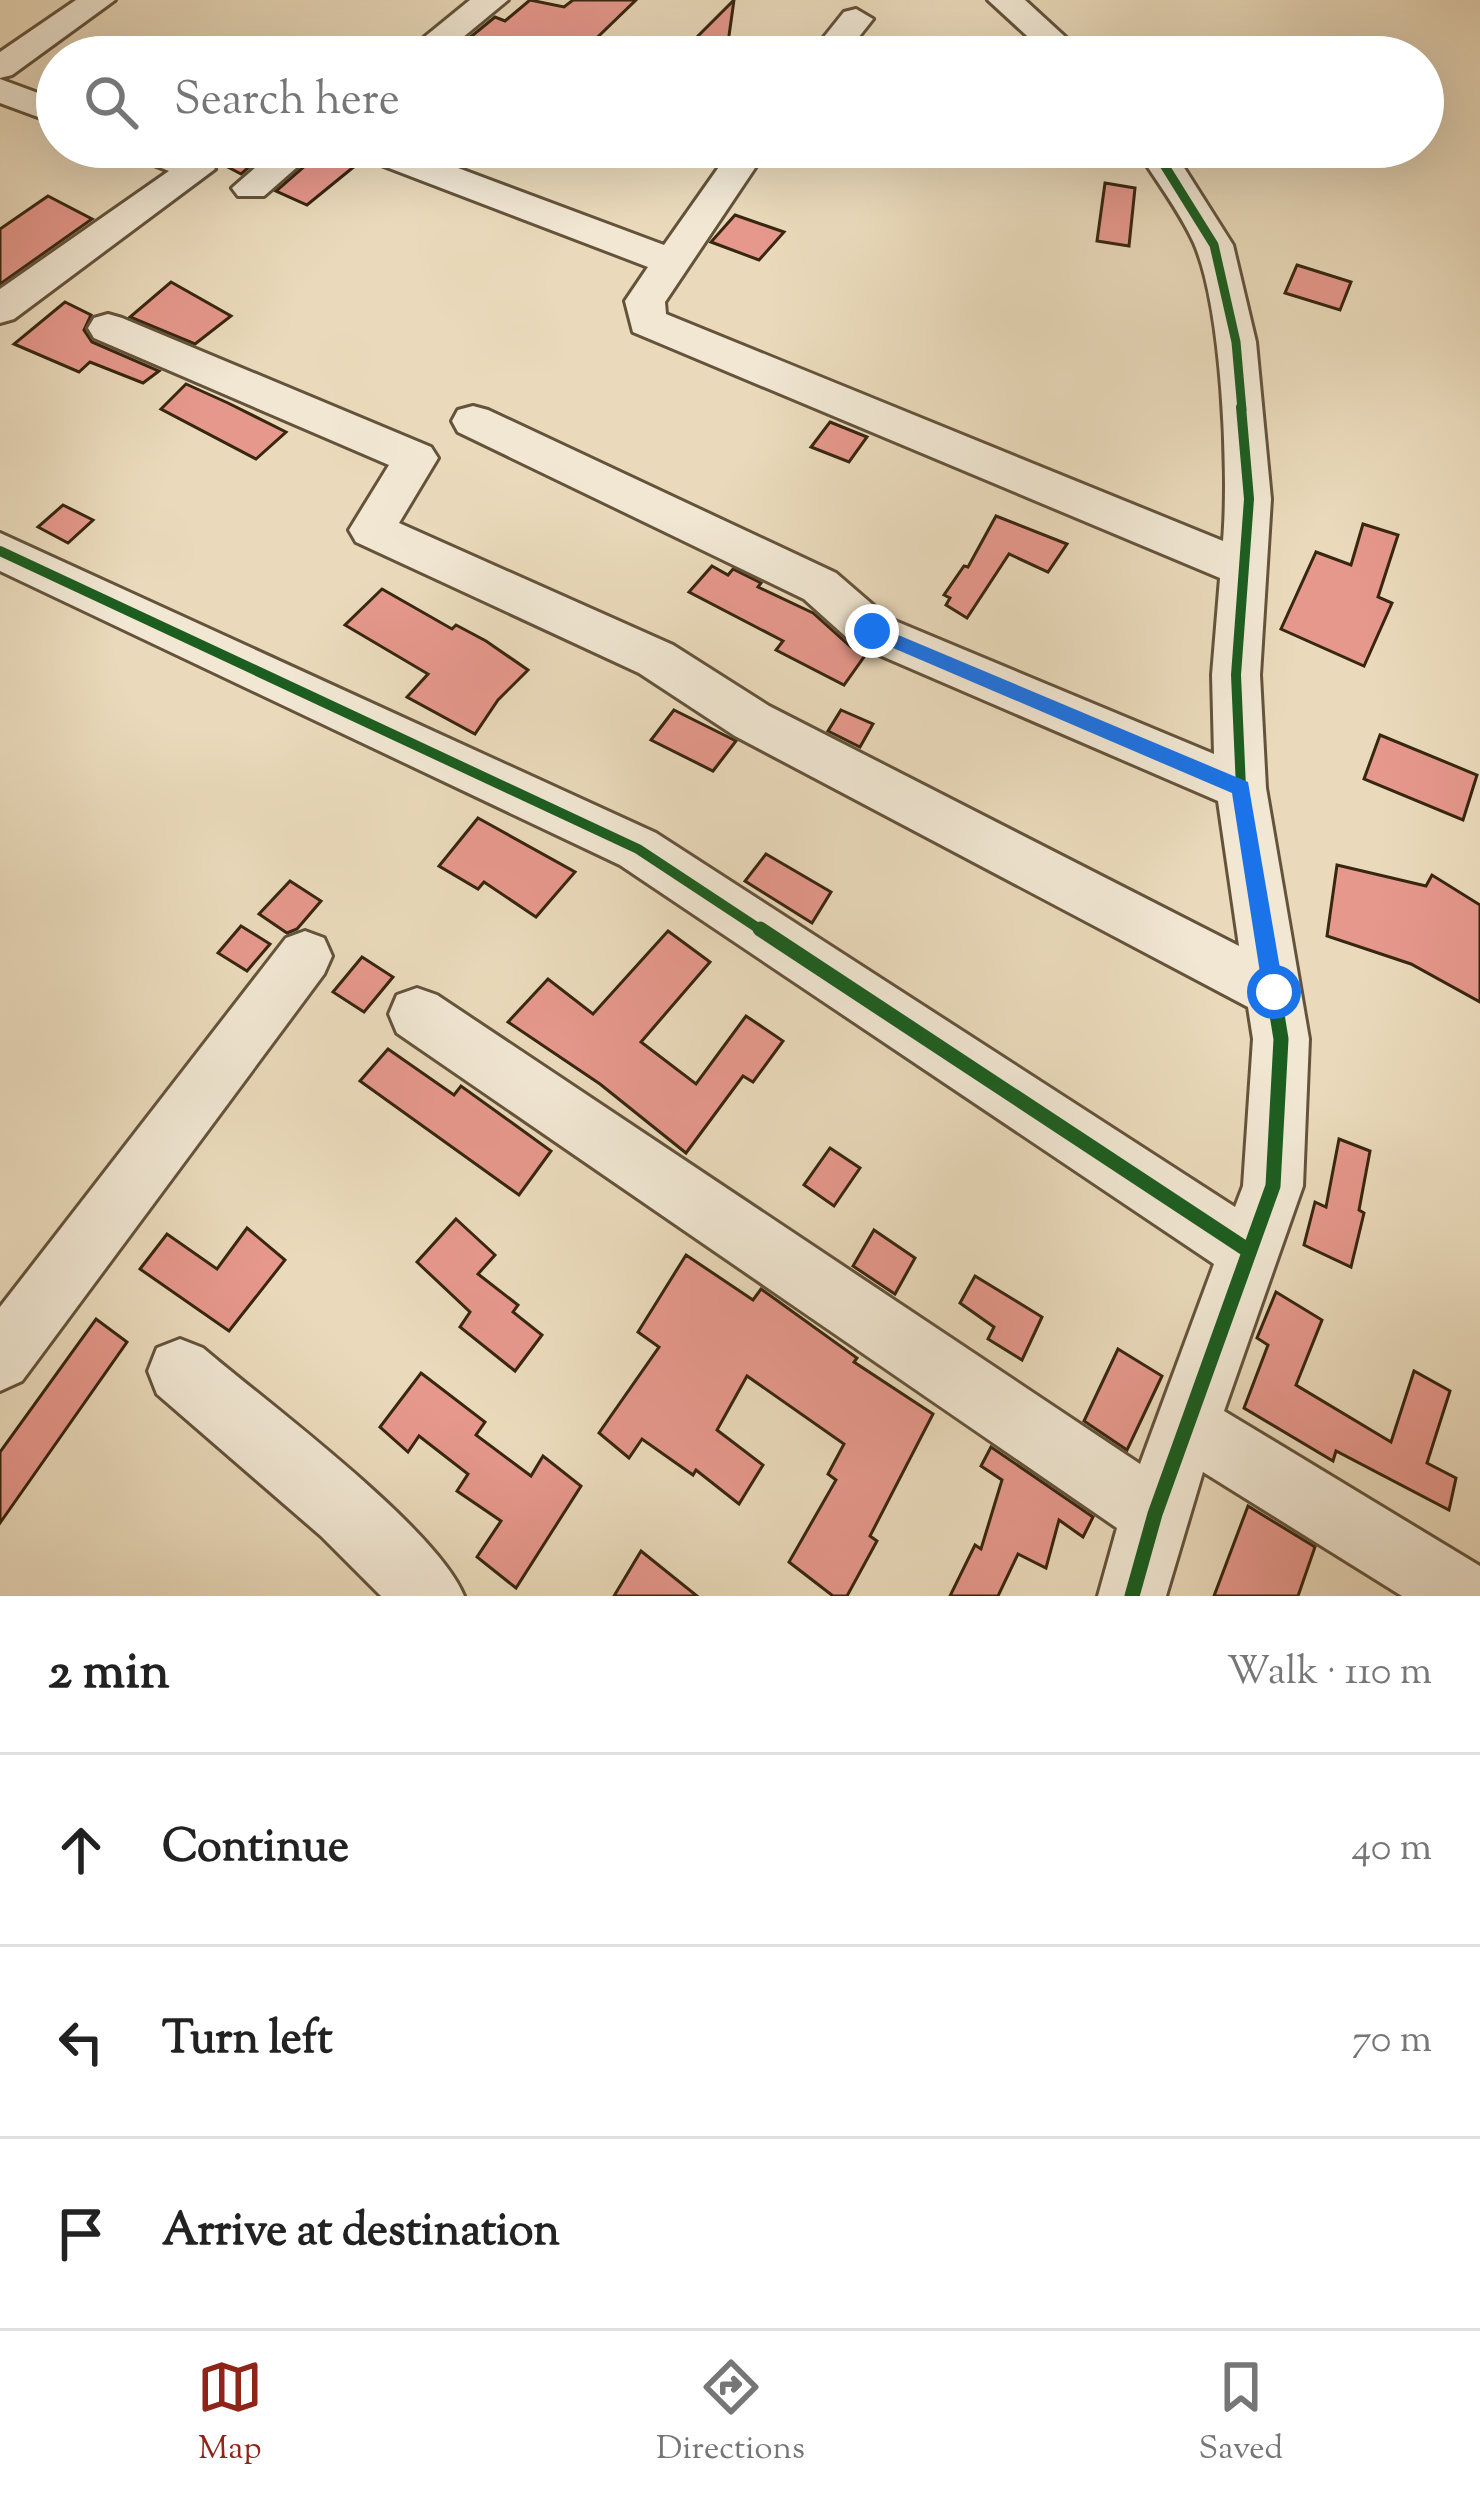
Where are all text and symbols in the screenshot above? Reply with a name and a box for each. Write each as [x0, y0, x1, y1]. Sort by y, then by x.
search box [36, 36, 1444, 168]
icon: search [78, 69, 144, 135]
text: Search here [174, 70, 400, 135]
route end [845, 604, 899, 658]
route start [1247, 965, 1301, 1019]
text: 2 min [48, 1638, 170, 1711]
text: Walk · 110 m [1227, 1646, 1432, 1702]
icon: ahead [48, 1817, 114, 1883]
text: Continue [162, 1817, 349, 1882]
text: 40 m [1352, 1822, 1432, 1878]
icon: left [48, 2009, 114, 2075]
text: Turn left [162, 2009, 333, 2074]
text: 70 m [1352, 2014, 1432, 2070]
icon: arrive [48, 2201, 114, 2267]
text: Arrive at destination [162, 2201, 560, 2266]
tab: Map [197, 2354, 263, 2474]
tab: Directions [656, 2354, 805, 2474]
tab: Saved [1199, 2354, 1283, 2474]

